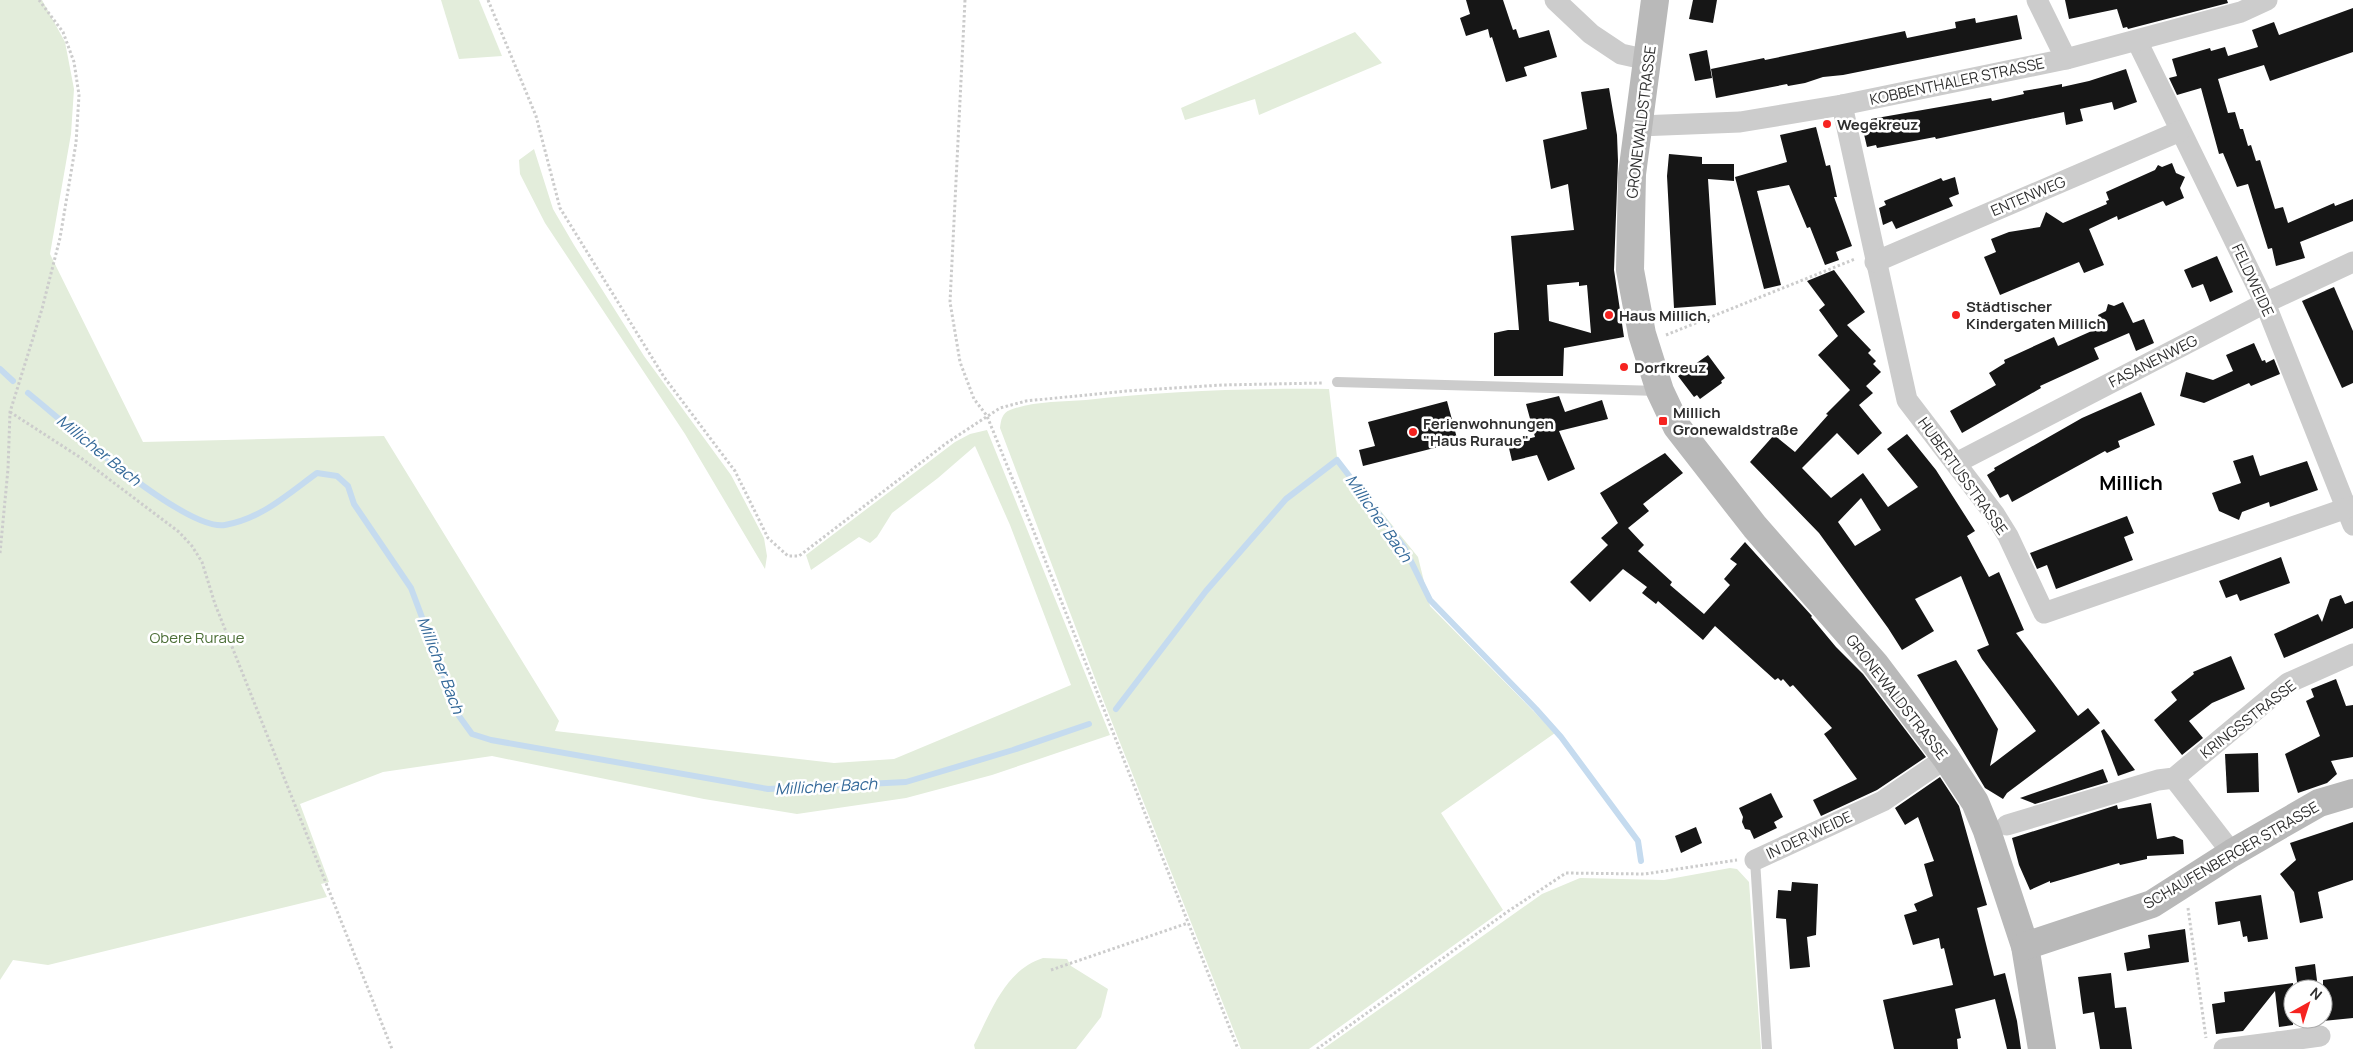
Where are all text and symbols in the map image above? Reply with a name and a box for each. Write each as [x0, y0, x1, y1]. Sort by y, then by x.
street label: GRONEWALDSTRASSE [1621, 44, 1661, 200]
street label: KOBBENTHALER STRASSE [1868, 52, 2046, 110]
place label: Wegekreuz [1837, 114, 1918, 135]
marker: Wegekreuz [1821, 118, 1833, 130]
street label: ENTENWEG [1987, 171, 2069, 221]
street label: FELDWEIDE [2227, 240, 2279, 320]
place label: Städtischer Kindergaten Millich [1966, 296, 2106, 334]
place label: Haus Millich, [1619, 305, 1711, 326]
marker: Haus Millich, [1603, 309, 1615, 321]
marker: Städtischer Kindergaten Millich [1950, 309, 1962, 321]
street label: FASANENWEG [2105, 329, 2201, 392]
place label: Dorfkreuz [1634, 357, 1706, 378]
marker: Dorfkreuz [1618, 361, 1630, 373]
place label: Millich Gronewaldstraße [1673, 402, 1798, 440]
water label: Millicher Bach [52, 409, 146, 491]
place label: Ferienwohnungen "Haus Ruraue" [1423, 413, 1554, 451]
street label: HUBERTUSSTRASSE [1913, 413, 2013, 539]
marker: Millich Gronewaldstraße [1657, 415, 1669, 427]
marker: Ferienwohnungen "Haus Ruraue" [1407, 426, 1419, 438]
district label: Millich [2099, 469, 2163, 496]
water label: Millicher Bach [1341, 470, 1418, 567]
water label: Millicher Bach [412, 613, 470, 717]
park label: Obere Ruraue [149, 627, 245, 648]
street label: GRONEWALDSTRASSE [1841, 630, 1953, 764]
street label: KRINGSSTRASSE [2196, 675, 2300, 763]
water label: Millicher Bach [774, 772, 878, 800]
street label: SCHAUFENBERGER STRASSE [2139, 796, 2323, 914]
street label: IN DER WEIDE [1763, 806, 1855, 864]
north arrow [2283, 979, 2333, 1029]
text: N [2307, 983, 2326, 1004]

